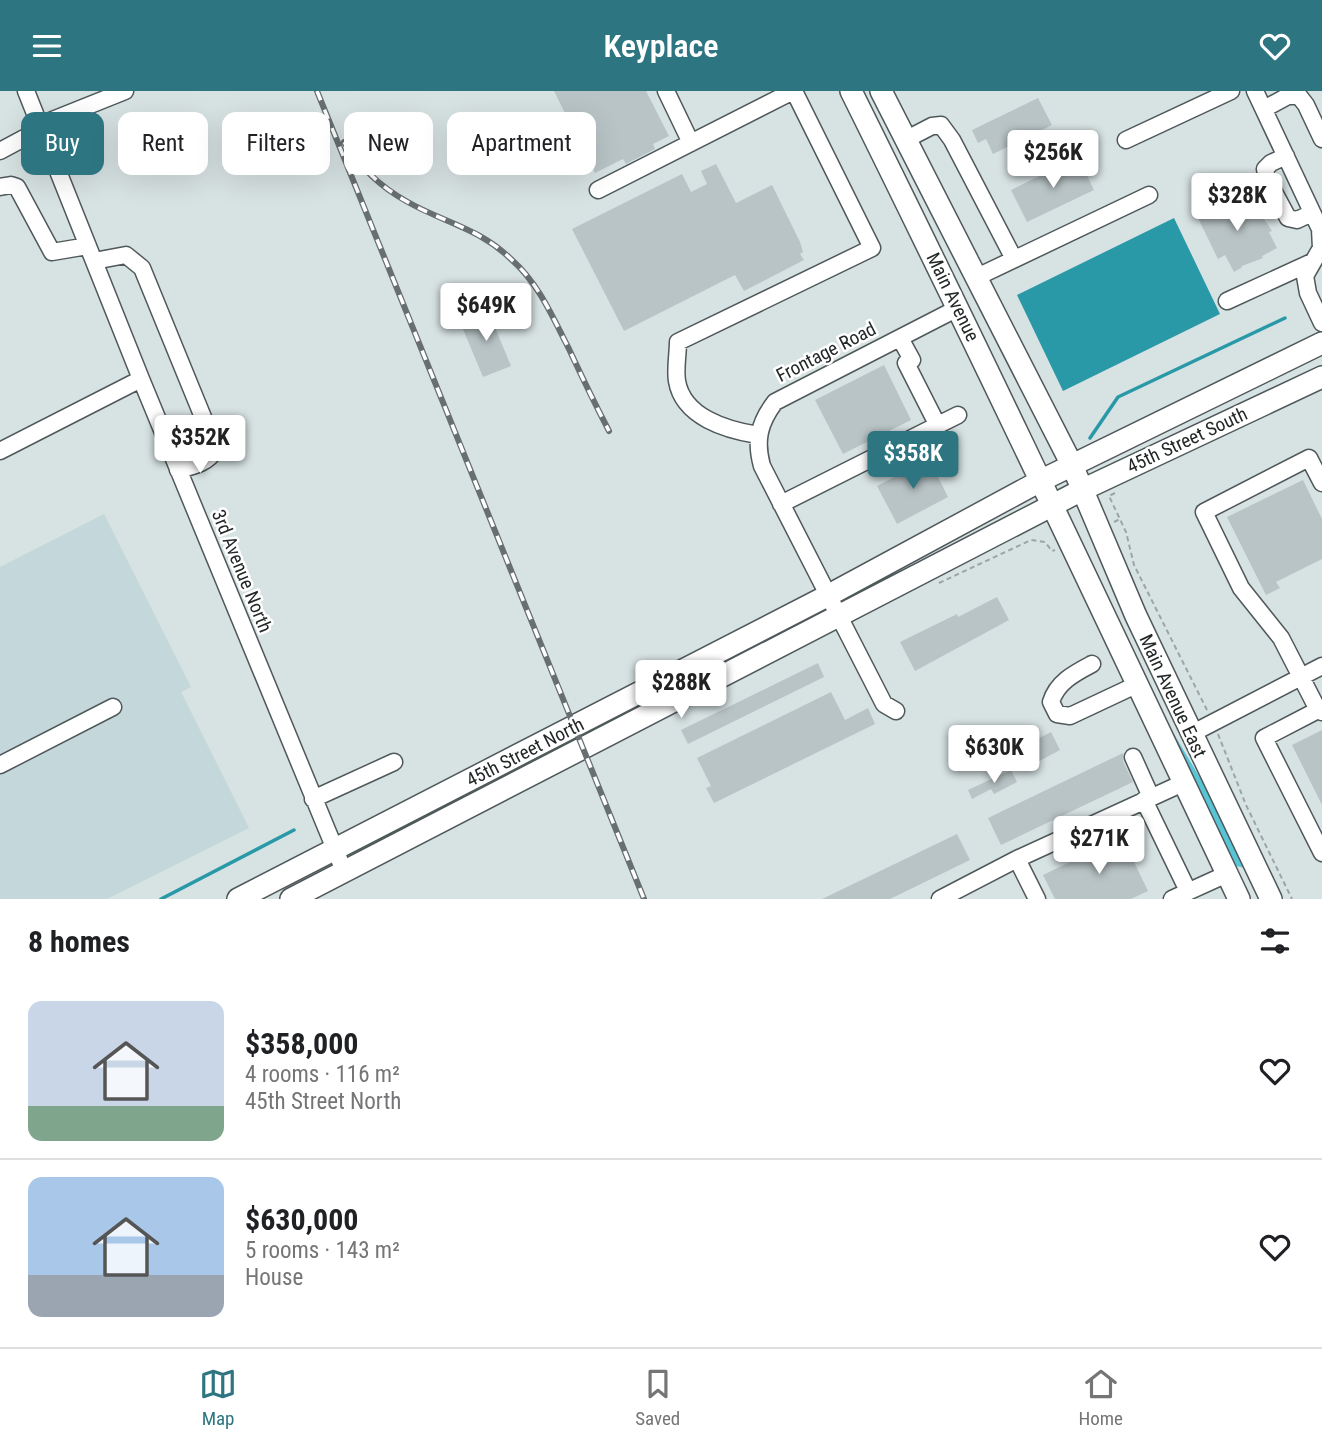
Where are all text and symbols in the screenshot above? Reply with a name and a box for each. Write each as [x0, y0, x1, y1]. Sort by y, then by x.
icon: menu [28, 27, 66, 65]
text: Keyplace [603, 27, 719, 65]
icon: heart [1256, 27, 1294, 65]
chip: Buy [21, 112, 104, 175]
chip: Rent [118, 112, 208, 175]
chip: Filters [222, 112, 330, 175]
chip: New [344, 112, 433, 175]
chip: Apartment [447, 112, 596, 175]
pin: $256K [1004, 131, 1102, 190]
text: $256K [1023, 139, 1083, 166]
pin: $328K [1188, 173, 1286, 233]
text: $328K [1207, 182, 1267, 209]
street label: Main Avenue [922, 249, 984, 345]
pin: $649K [437, 283, 535, 343]
text: $649K [456, 292, 516, 319]
street label: Frontage Road [772, 317, 880, 387]
street label: 45th Street South [1123, 402, 1251, 478]
pin: $352K [151, 415, 249, 475]
text: $352K [170, 424, 230, 451]
pin: $358K [864, 431, 962, 491]
text: $358K [883, 440, 943, 467]
street label: 3rd Avenue North [207, 506, 277, 636]
street label: Main Avenue East [1134, 631, 1212, 761]
pin: $288K [632, 661, 730, 720]
text: $288K [651, 669, 711, 696]
street label: 45th Street North [462, 712, 588, 792]
pin: $630K [945, 725, 1043, 785]
text: $630K [964, 734, 1024, 761]
pin: $271K [1050, 817, 1148, 876]
text: $271K [1069, 825, 1129, 852]
icon: filters [1256, 922, 1294, 960]
text: 8 homes [28, 924, 130, 959]
text: $358,000 [245, 1026, 358, 1061]
icon: home [84, 1029, 168, 1113]
icon: heart [1256, 1052, 1294, 1090]
text: 4 rooms · 116 m² [245, 1061, 400, 1088]
text: 45th Street North [245, 1088, 401, 1115]
text: $630,000 [245, 1202, 358, 1237]
icon: home [84, 1205, 168, 1289]
icon: heart [1256, 1228, 1294, 1266]
text: 5 rooms · 143 m² [245, 1237, 400, 1264]
text: House [245, 1264, 303, 1291]
tab: Map [199, 1365, 237, 1430]
tab: Saved [635, 1365, 680, 1430]
tab: Home [1078, 1365, 1123, 1430]

